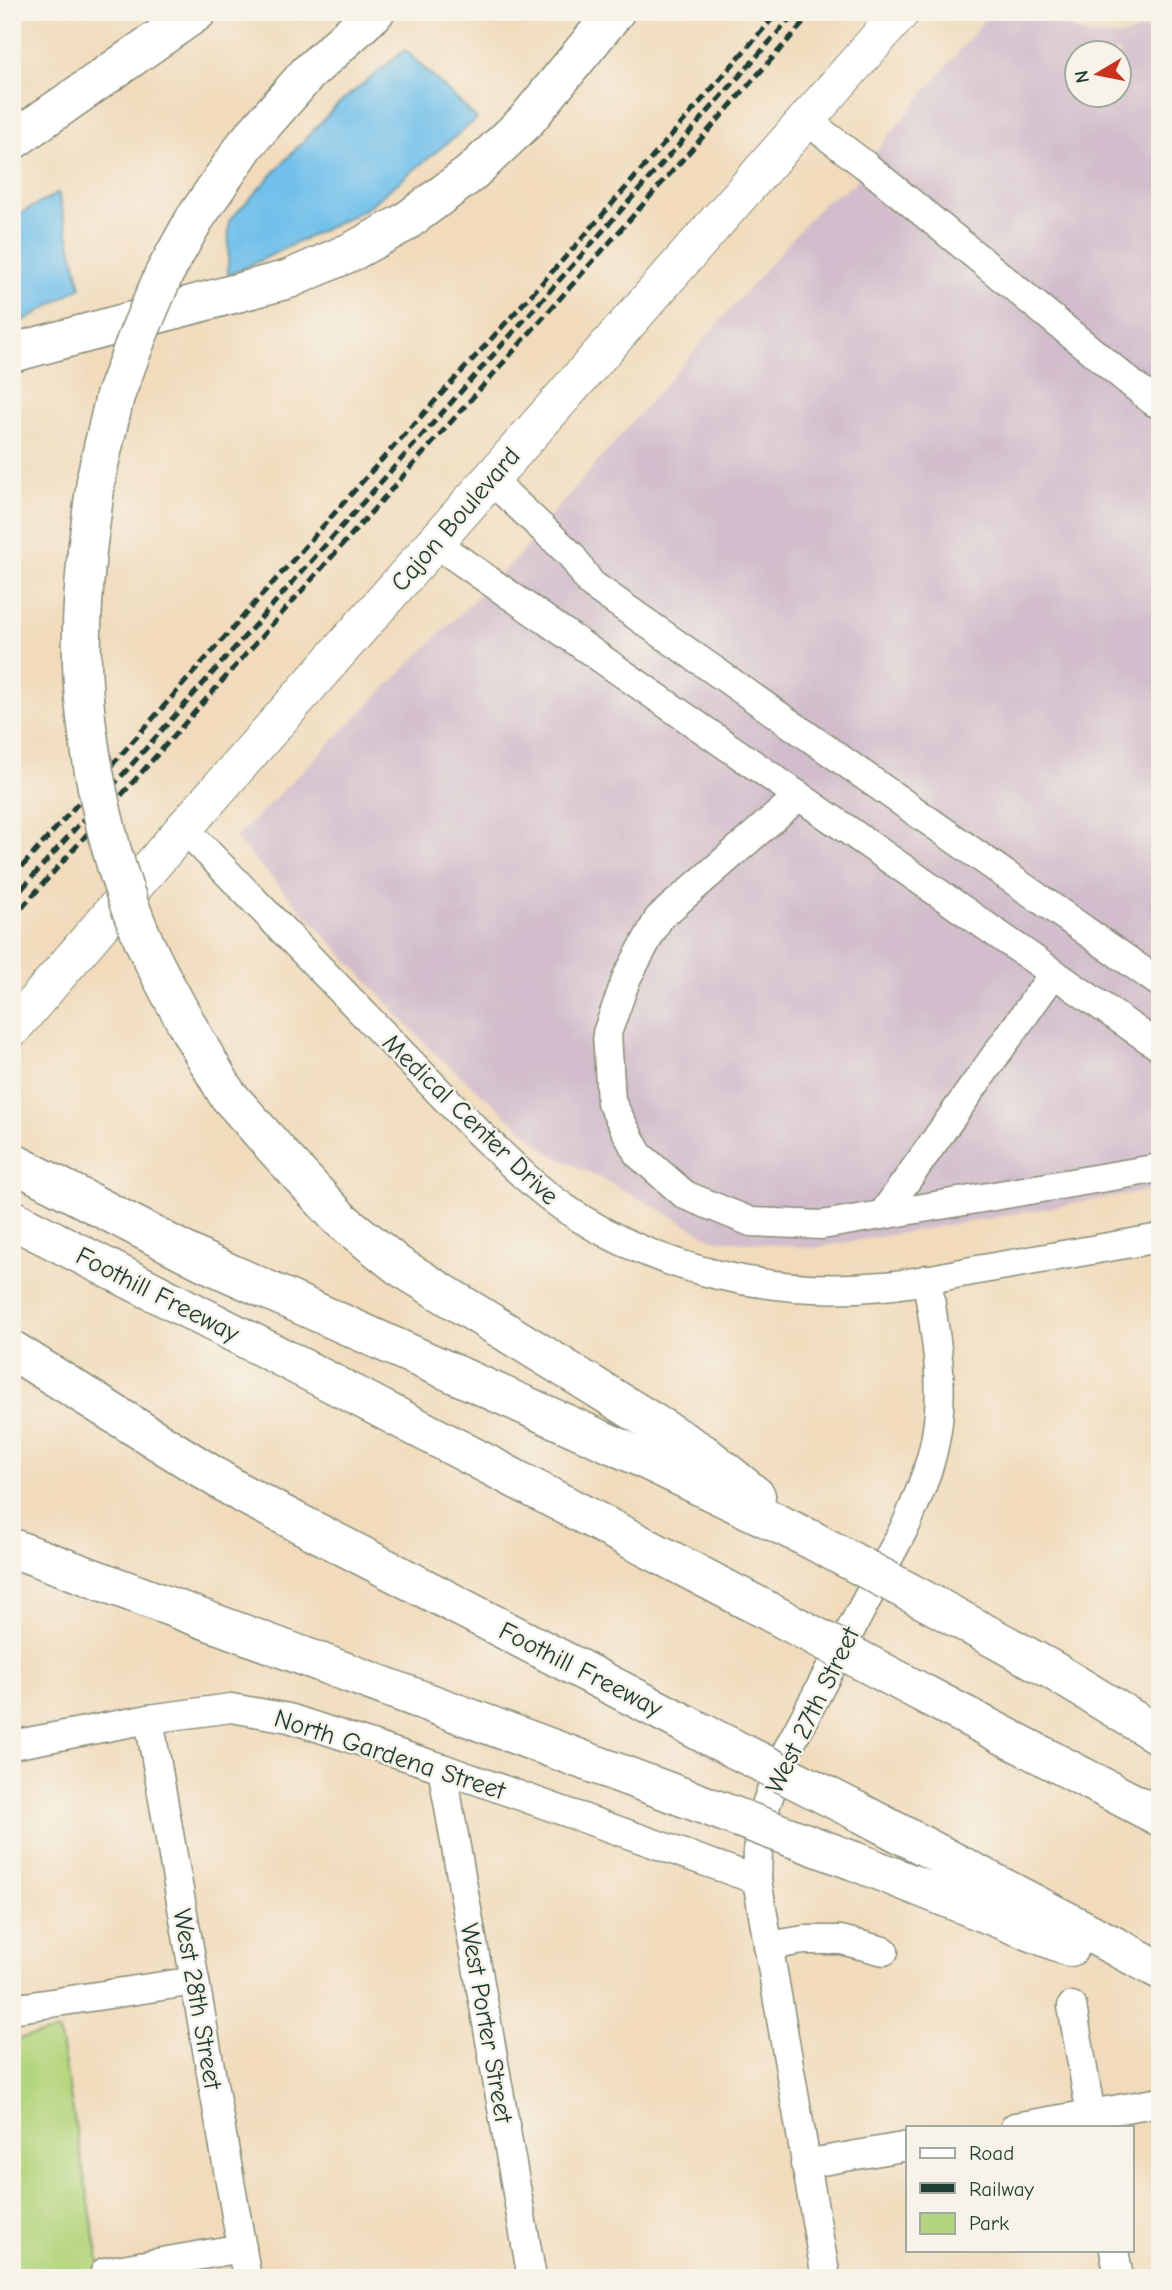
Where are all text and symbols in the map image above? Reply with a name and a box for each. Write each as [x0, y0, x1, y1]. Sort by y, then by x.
north arrow [1064, 38, 1134, 108]
text: N [1070, 69, 1094, 85]
street label: Cajon Boulevard [385, 441, 527, 598]
street label: Medical Center Drive [376, 1028, 564, 1211]
street label: Foothill Freeway [71, 1241, 244, 1349]
street label: Foothill Freeway [494, 1616, 667, 1724]
street label: West 27th Street [760, 1621, 867, 1799]
street label: North Gardena Street [270, 1703, 511, 1807]
street label: West 28th Street [166, 1907, 228, 2093]
street label: West Porter Street [454, 1921, 519, 2127]
legend [906, 2126, 1134, 2252]
text: Road [969, 2141, 1014, 2165]
text: Railway [969, 2177, 1034, 2201]
text: Park [969, 2211, 1009, 2235]

